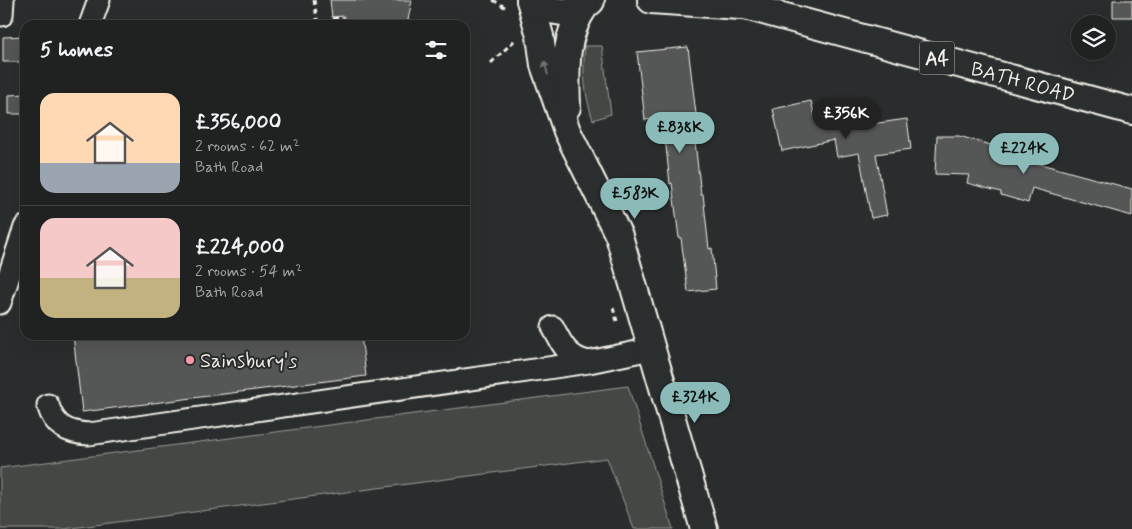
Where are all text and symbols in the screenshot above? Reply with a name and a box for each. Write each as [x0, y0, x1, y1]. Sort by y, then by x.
map controls [1071, 15, 1116, 60]
button: layers [1071, 15, 1116, 60]
text: 5 homes [40, 36, 113, 64]
icon: filters [422, 36, 450, 64]
road number: A4 [920, 42, 954, 74]
street label: BATH ROAD [968, 56, 1078, 110]
one-way arrow [541, 60, 549, 75]
pin: £356K [811, 98, 881, 140]
text: £356K [823, 103, 869, 124]
text: £356,000 [195, 108, 281, 136]
pin: £838K [645, 112, 715, 154]
icon: home [80, 113, 140, 173]
text: £838K [657, 117, 703, 138]
pin: £224K [989, 132, 1059, 175]
text: 2 rooms · 62 m² [195, 136, 300, 157]
text: £224K [1000, 138, 1048, 159]
text: Bath Road [195, 157, 263, 178]
pin: £583K [600, 178, 670, 220]
text: £583K [611, 183, 659, 204]
text: £224,000 [195, 233, 284, 261]
icon: home [80, 238, 140, 298]
text: 2 rooms · 54 m² [195, 261, 302, 282]
text: Bath Road [195, 282, 263, 303]
place label: Sainsbury's [200, 348, 297, 375]
marker: Sainsbury's [184, 354, 196, 366]
pin: £324K [660, 382, 730, 424]
text: £324K [671, 387, 719, 408]

